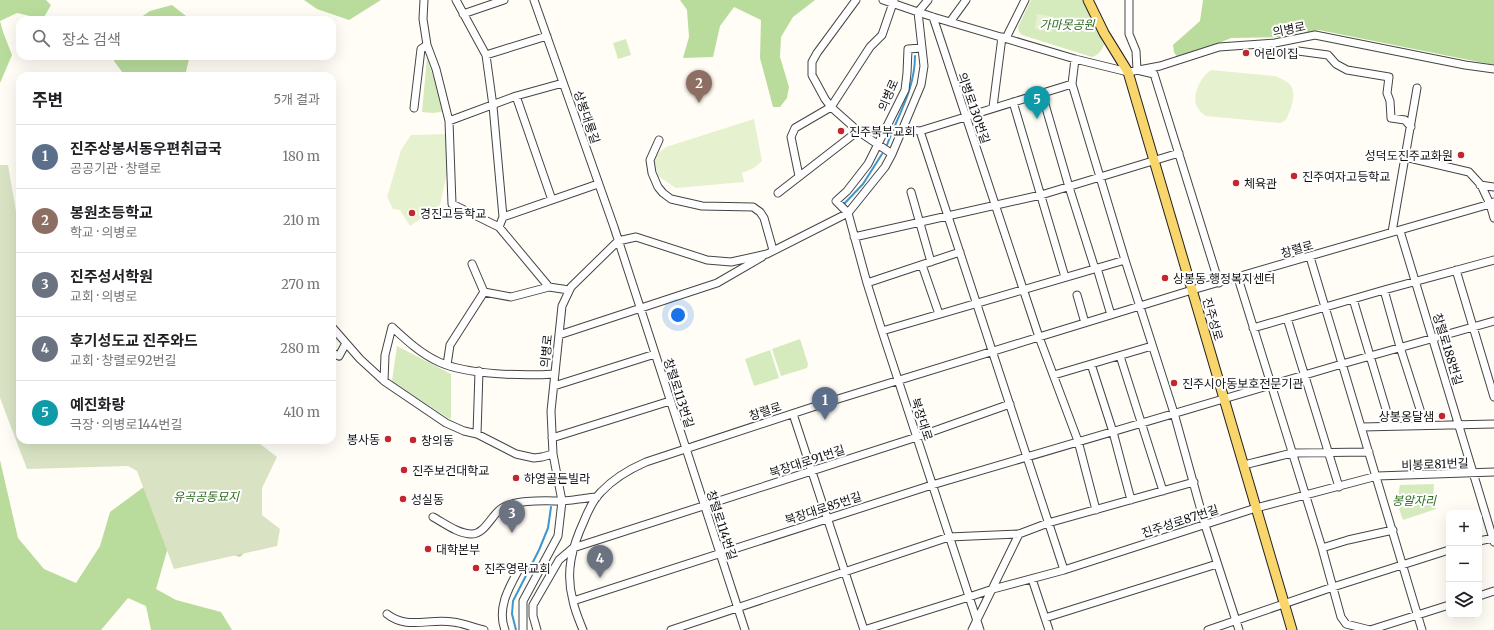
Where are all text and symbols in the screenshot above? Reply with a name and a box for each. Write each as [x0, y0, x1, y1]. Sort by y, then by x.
search box [16, 16, 336, 60]
park label: 가마못공원 [1039, 17, 1096, 32]
street label: 의병로 [1271, 18, 1307, 40]
icon: search [30, 27, 52, 49]
text: 장소 검색 [62, 30, 121, 49]
place label: 어린이집 [1254, 46, 1298, 61]
marker: 어린이집 [1241, 48, 1251, 58]
pin: 2 [686, 70, 712, 103]
street label: 의병로130번길 [955, 70, 993, 146]
street label: 의병로 [875, 77, 901, 113]
pin: 5 [1024, 86, 1050, 119]
street label: 상봉대룡길 [571, 88, 603, 146]
text: 주변 [32, 89, 63, 111]
text: 5개 결과 [273, 91, 320, 108]
place label: 진주북부교회 [849, 124, 915, 139]
marker: 진주북부교회 [836, 126, 846, 136]
text: 진주상봉서동우편취급국 [70, 139, 222, 158]
text: 1 [42, 148, 48, 165]
text: 180 m [282, 148, 320, 165]
place label: 성덕도진주교화원 [1365, 148, 1453, 163]
marker: 성덕도진주교화원 [1456, 150, 1466, 160]
text: 공공기관 · 창렬로 [70, 160, 161, 177]
place label: 진주여자고등학교 [1302, 169, 1390, 184]
marker: 진주여자고등학교 [1289, 171, 1299, 181]
place label: 체육관 [1244, 176, 1277, 191]
marker: 체육관 [1231, 178, 1241, 188]
text: 봉원초등학교 [70, 203, 153, 222]
place label: 경진고등학교 [420, 206, 486, 221]
marker: 경진고등학교 [407, 208, 417, 218]
text: 2 [41, 212, 49, 229]
text: 210 m [283, 212, 320, 229]
text: 학교 · 의병로 [70, 224, 137, 241]
street label: 창렬로 [1279, 237, 1315, 261]
text: 진주성서학원 [70, 267, 153, 286]
place label: 상봉동 행정복지센터 [1173, 271, 1275, 286]
marker: 상봉동 행정복지센터 [1160, 273, 1170, 283]
text: 3 [41, 276, 49, 293]
text: 270 m [281, 276, 320, 293]
text: 교회 · 의병로 [70, 288, 137, 305]
street label: 진주성로 [1200, 296, 1226, 342]
your location [668, 305, 688, 325]
street label: 창렬로188번길 [1430, 311, 1466, 387]
text: 후기성도교 진주와드 [70, 331, 198, 350]
street label: 의병로 [537, 334, 555, 368]
text: 4 [41, 340, 49, 357]
text: 280 m [280, 340, 320, 357]
text: 교회 · 창렬로92번길 [70, 352, 177, 369]
street label: 창렬로113번길 [661, 356, 697, 430]
place label: 진주시아동보호전문기관 [1182, 376, 1303, 391]
marker: 진주시아동보호전문기관 [1169, 378, 1179, 388]
pin: 1 [812, 387, 838, 420]
text: 예진화랑 [70, 395, 125, 414]
street label: 북장대로 [908, 396, 936, 442]
street label: 창렬로 [747, 399, 783, 423]
text: 5 [41, 404, 49, 421]
text: 410 m [283, 404, 320, 421]
place label: 상봉옹달샘 [1379, 409, 1434, 424]
marker: 상봉옹달샘 [1437, 411, 1447, 421]
text: 극장 · 의병로144번길 [70, 416, 183, 433]
place label: 봉사동 [347, 432, 380, 447]
place label: 창의동 [421, 433, 454, 448]
marker: 봉사동 [383, 434, 393, 444]
marker: 창의동 [408, 435, 418, 445]
street label: 북장대로91번길 [767, 442, 847, 480]
street label: 비봉로81번길 [1401, 455, 1469, 473]
place label: 진주보건대학교 [412, 463, 489, 478]
marker: 진주보건대학교 [399, 465, 409, 475]
place label: 하영골든빌라 [524, 471, 590, 486]
marker: 하영골든빌라 [511, 473, 521, 483]
street label: 창렬로114번길 [704, 488, 740, 562]
park label: 유곡공동묘지 [173, 489, 240, 504]
street label: 북장대로85번길 [783, 489, 863, 527]
place label: 성실동 [411, 492, 444, 507]
park label: 봉알자리 [1392, 493, 1437, 508]
marker: 성실동 [398, 494, 408, 504]
pin: 3 [499, 500, 525, 533]
street label: 진주성로87번길 [1140, 502, 1220, 540]
map controls [1446, 510, 1482, 618]
button: + [1446, 510, 1482, 546]
place label: 대학본부 [436, 542, 480, 557]
marker: 대학본부 [423, 544, 433, 554]
pin: 4 [587, 545, 613, 578]
button: − [1446, 546, 1482, 582]
place label: 진주영락교회 [484, 561, 550, 576]
marker: 진주영락교회 [471, 563, 481, 573]
button: layers [1446, 582, 1482, 618]

